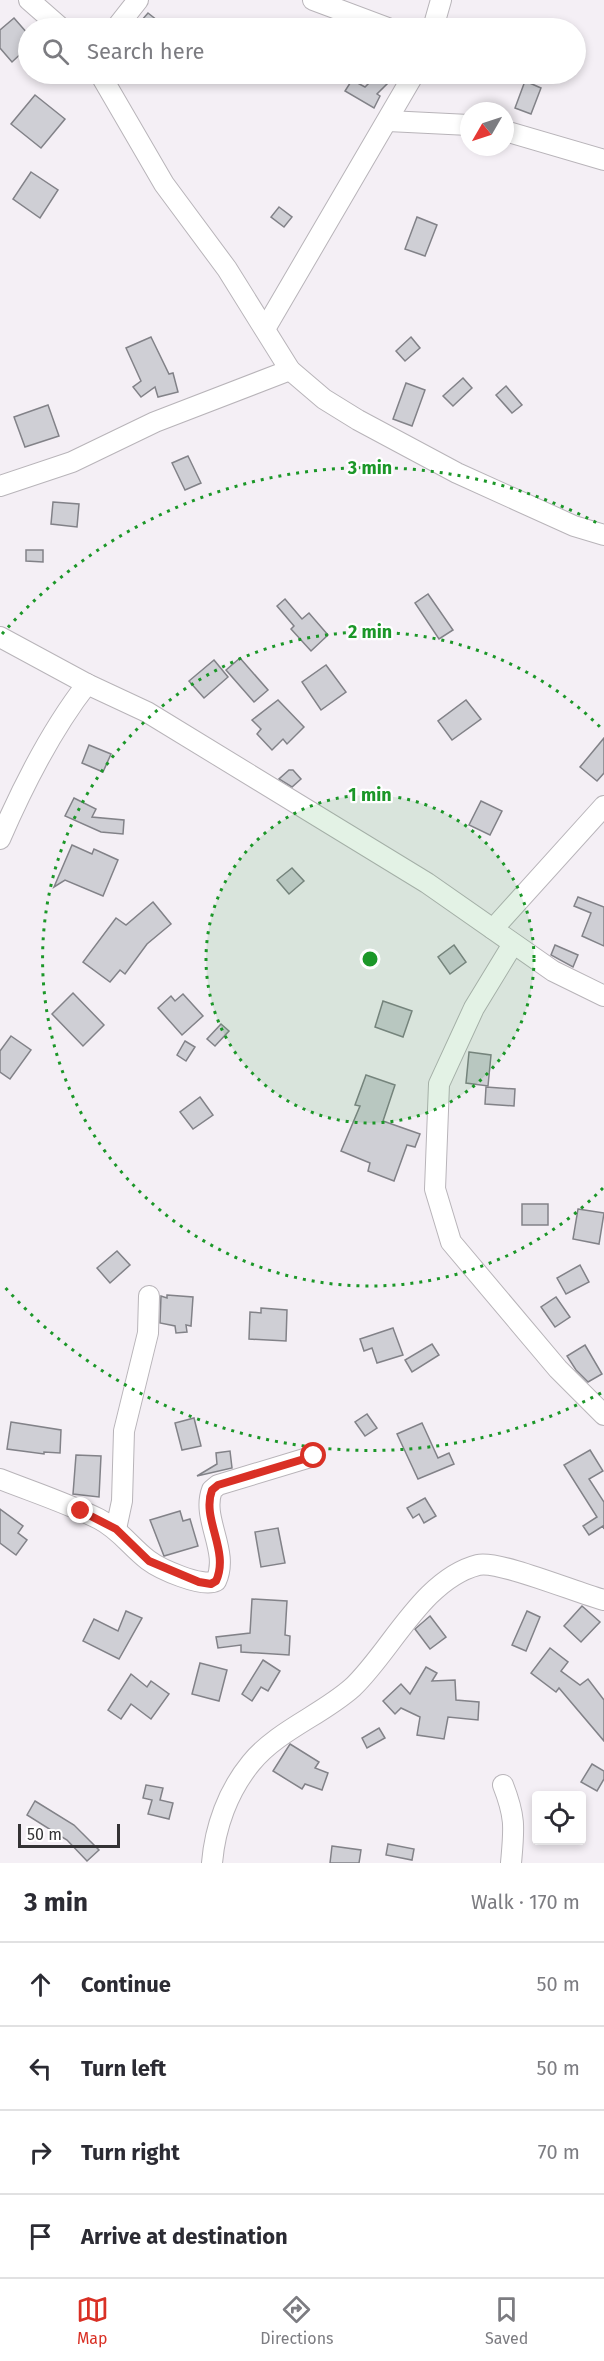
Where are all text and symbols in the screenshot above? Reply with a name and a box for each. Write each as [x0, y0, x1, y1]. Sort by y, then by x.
search box [18, 18, 586, 84]
icon: search [39, 35, 72, 68]
text: Search here [87, 38, 205, 65]
north arrow [460, 102, 514, 156]
text: 3 min [347, 457, 392, 479]
text: 2 min [348, 621, 392, 643]
text: 1 min [348, 784, 392, 806]
centre of rings [360, 949, 380, 969]
route start [300, 1442, 326, 1468]
route end [67, 1497, 93, 1523]
map controls [532, 1791, 586, 1845]
button: locate [532, 1791, 586, 1845]
scale bar [18, 1821, 120, 1848]
text: 50 m [27, 1825, 62, 1844]
text: 3 min [24, 1887, 88, 1918]
text: Walk · 170 m [471, 1890, 580, 1914]
icon: ahead [24, 1968, 57, 2001]
text: Continue [81, 1971, 171, 1998]
text: 50 m [536, 1972, 580, 1996]
icon: left [24, 2052, 57, 2085]
text: Turn left [81, 2055, 166, 2082]
text: 50 m [536, 2056, 580, 2080]
icon: right [24, 2136, 57, 2169]
text: Turn right [81, 2139, 180, 2166]
text: 70 m [538, 2140, 580, 2164]
icon: arrive [24, 2220, 57, 2253]
text: Arrive at destination [81, 2223, 288, 2250]
tab: Map [76, 2293, 109, 2348]
tab: Directions [260, 2293, 334, 2348]
tab: Saved [485, 2293, 528, 2348]

